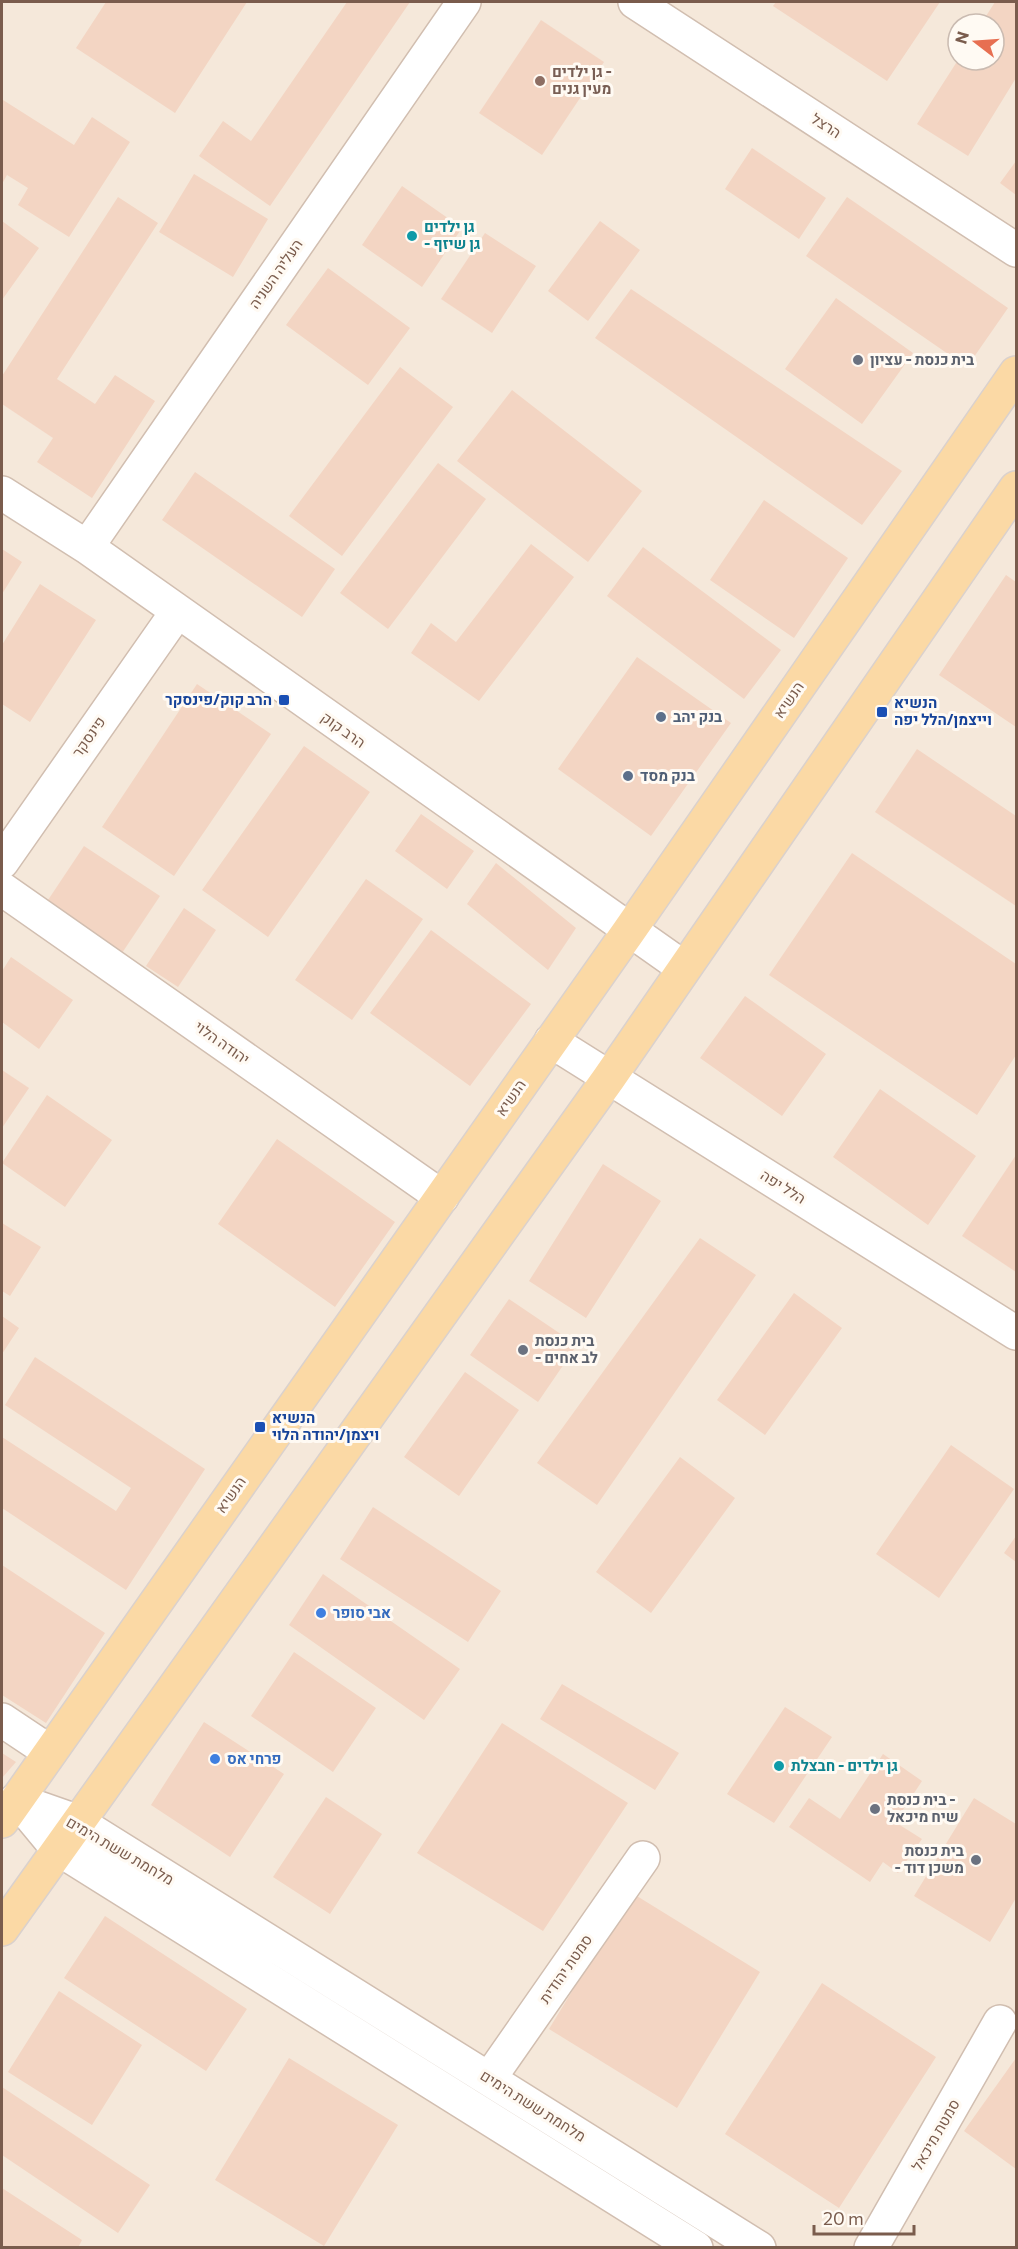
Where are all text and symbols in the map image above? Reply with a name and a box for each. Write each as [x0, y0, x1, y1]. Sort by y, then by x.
north arrow [946, 12, 1006, 72]
text: N [950, 29, 972, 46]
place label: גן ילדים - מעין גנים [552, 62, 612, 97]
marker: גן ילדים - מעין גנים [533, 74, 547, 88]
street label: הרצל [808, 109, 845, 141]
place label: גן ילדים - גן שיזף [424, 217, 481, 252]
marker: גן ילדים - גן שיזף [405, 229, 419, 243]
street label: העליה השניה [245, 235, 306, 312]
place label: בית כנסת - עציון [870, 350, 974, 368]
marker: בית כנסת - עציון [851, 353, 865, 367]
street label: הנשיא [769, 678, 807, 721]
place label: הרב קוק/פינסקר [165, 690, 272, 708]
marker: הרב קוק/פינסקר [277, 693, 291, 707]
place label: הנשיא וייצמן/הלל יפה [894, 693, 992, 728]
marker: הנשיא וייצמן/הלל יפה [875, 705, 889, 719]
street label: הרב קוק [318, 707, 369, 751]
place label: בנק יהב [673, 707, 722, 725]
marker: בנק יהב [654, 710, 668, 724]
street label: פינסקר [68, 713, 109, 760]
place label: בנק מסד [640, 766, 695, 784]
marker: בנק מסד [621, 769, 635, 783]
street label: יהודה הלוי [192, 1017, 253, 1068]
street label: הנשיא [491, 1076, 529, 1119]
street label: הלל יפה [758, 1165, 809, 1207]
place label: בית כנסת - לב אחים [535, 1331, 598, 1366]
marker: בית כנסת - לב אחים [516, 1343, 530, 1357]
place label: הנשיא ויצמן/יהודה הלוי [272, 1408, 379, 1443]
marker: הנשיא ויצמן/יהודה הלוי [253, 1420, 267, 1434]
street label: הנשיא [211, 1473, 249, 1516]
place label: אבי סופר [333, 1603, 391, 1621]
marker: אבי סופר [314, 1606, 328, 1620]
place label: פרחי אס [227, 1749, 282, 1767]
marker: פרחי אס [208, 1752, 222, 1766]
place label: גן ילדים - חבצלת [791, 1756, 898, 1774]
marker: גן ילדים - חבצלת [772, 1759, 786, 1773]
place label: בית כנסת - שיח מיכאל [887, 1790, 959, 1825]
marker: בית כנסת - שיח מיכאל [868, 1802, 882, 1816]
street label: מלחמת ששת הימים [64, 1812, 177, 1888]
place label: בית כנסת - משכן דוד [894, 1841, 964, 1876]
marker: בית כנסת - משכן דוד [969, 1853, 983, 1867]
street label: סמטת יהודית [535, 1930, 596, 2006]
street label: מלחמת ששת הימים [477, 2065, 590, 2145]
street label: סמטת מיכאל [907, 2095, 963, 2174]
scale bar [814, 2198, 914, 2236]
text: 20 m [823, 2207, 864, 2229]

